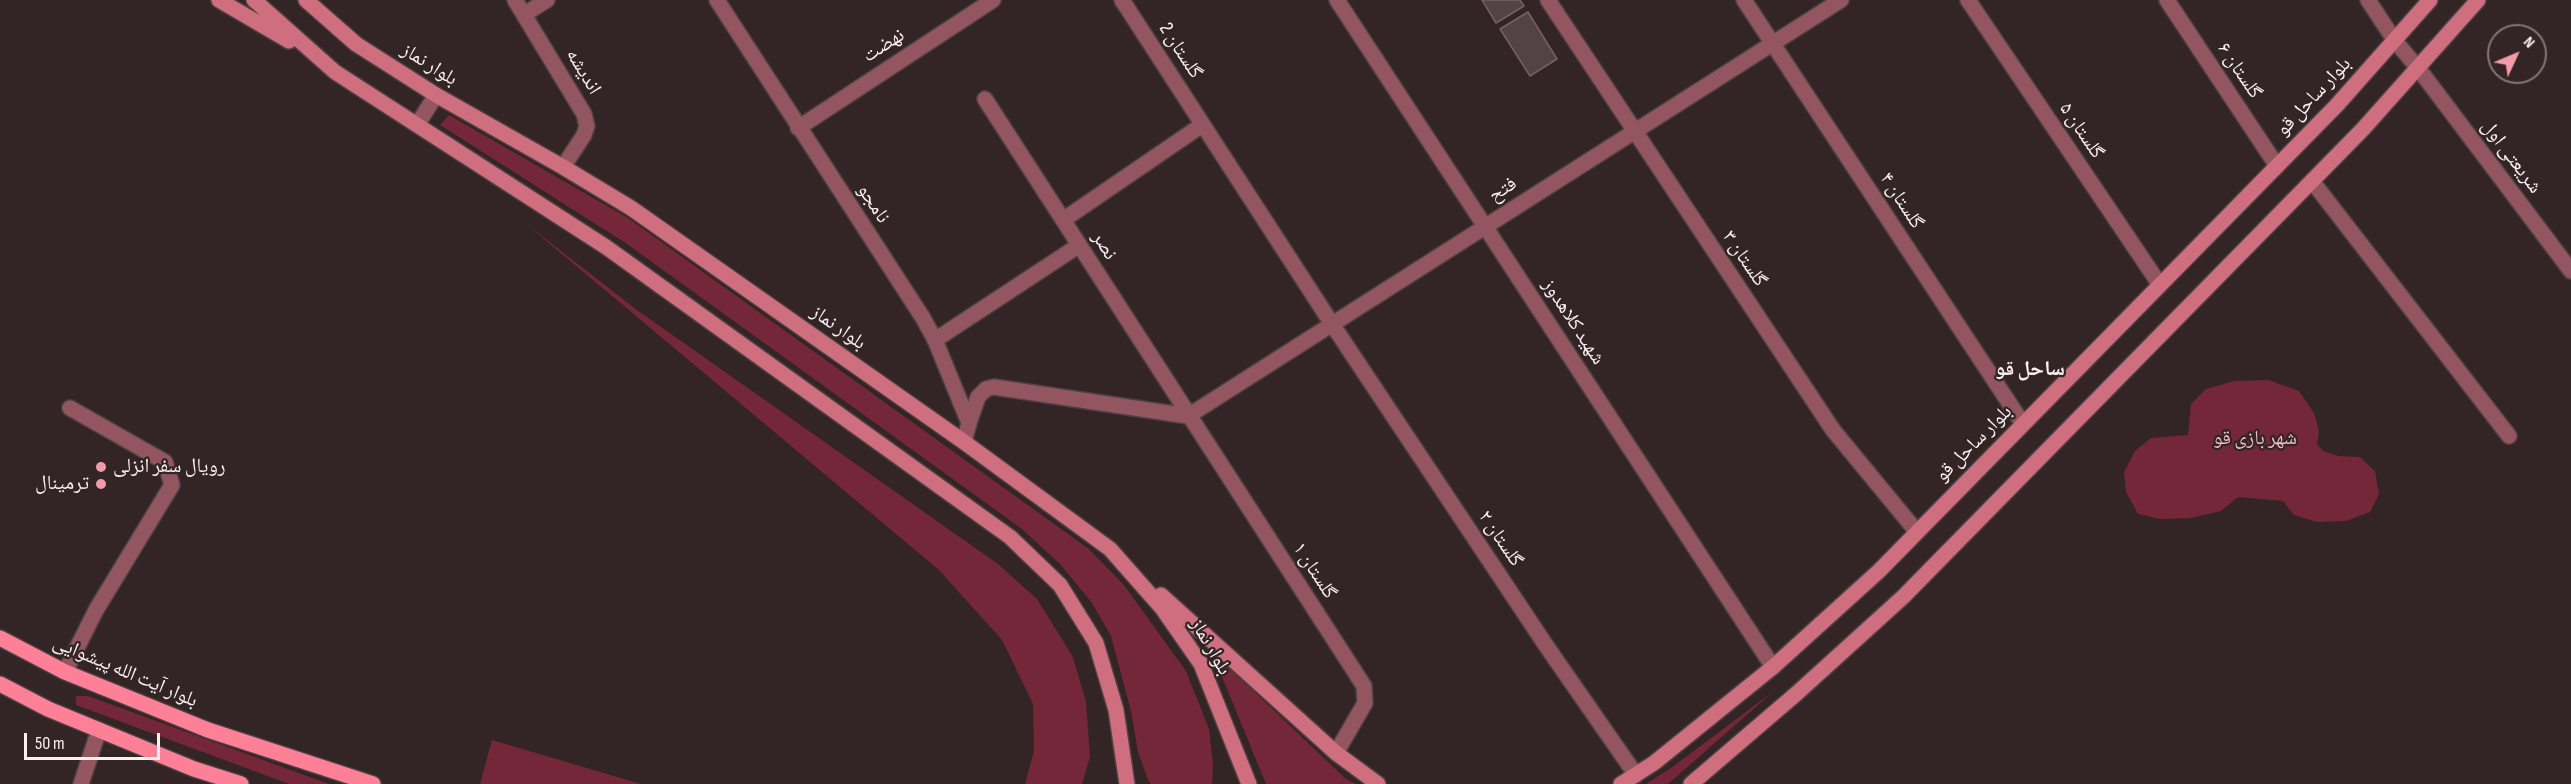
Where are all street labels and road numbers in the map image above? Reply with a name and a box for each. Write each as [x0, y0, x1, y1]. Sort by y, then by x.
street label: گلستان 2 [1153, 19, 1207, 83]
street label: نهضت [859, 24, 909, 68]
street label: بلوار نماز [396, 38, 462, 92]
street label: گلستان ۶ [2212, 38, 2266, 104]
street label: اندیشه [560, 45, 606, 99]
street label: بلوار ساحل قو [2271, 53, 2357, 141]
street label: گلستان ۵ [2054, 98, 2108, 164]
street label: شریعتی اول [2475, 115, 2547, 199]
street label: گلستان ۴ [1874, 168, 1928, 234]
street label: فتح [1484, 172, 1522, 208]
street label: نامجو [851, 180, 895, 228]
street label: گلستان ۳ [1717, 226, 1771, 292]
street label: نصر [1086, 227, 1122, 265]
street label: شهید کلاهدوز [1536, 274, 1610, 370]
street label: بلوار نماز [806, 300, 870, 356]
street label: بلوار ساحل قو [1930, 400, 2018, 488]
street label: گلستان ۲ [1473, 506, 1527, 572]
street label: گلستان ۱ [1287, 538, 1341, 604]
street label: بلوار نماز [1184, 614, 1236, 680]
street label: بلوار آیت الله پیشوایی [49, 631, 201, 713]

